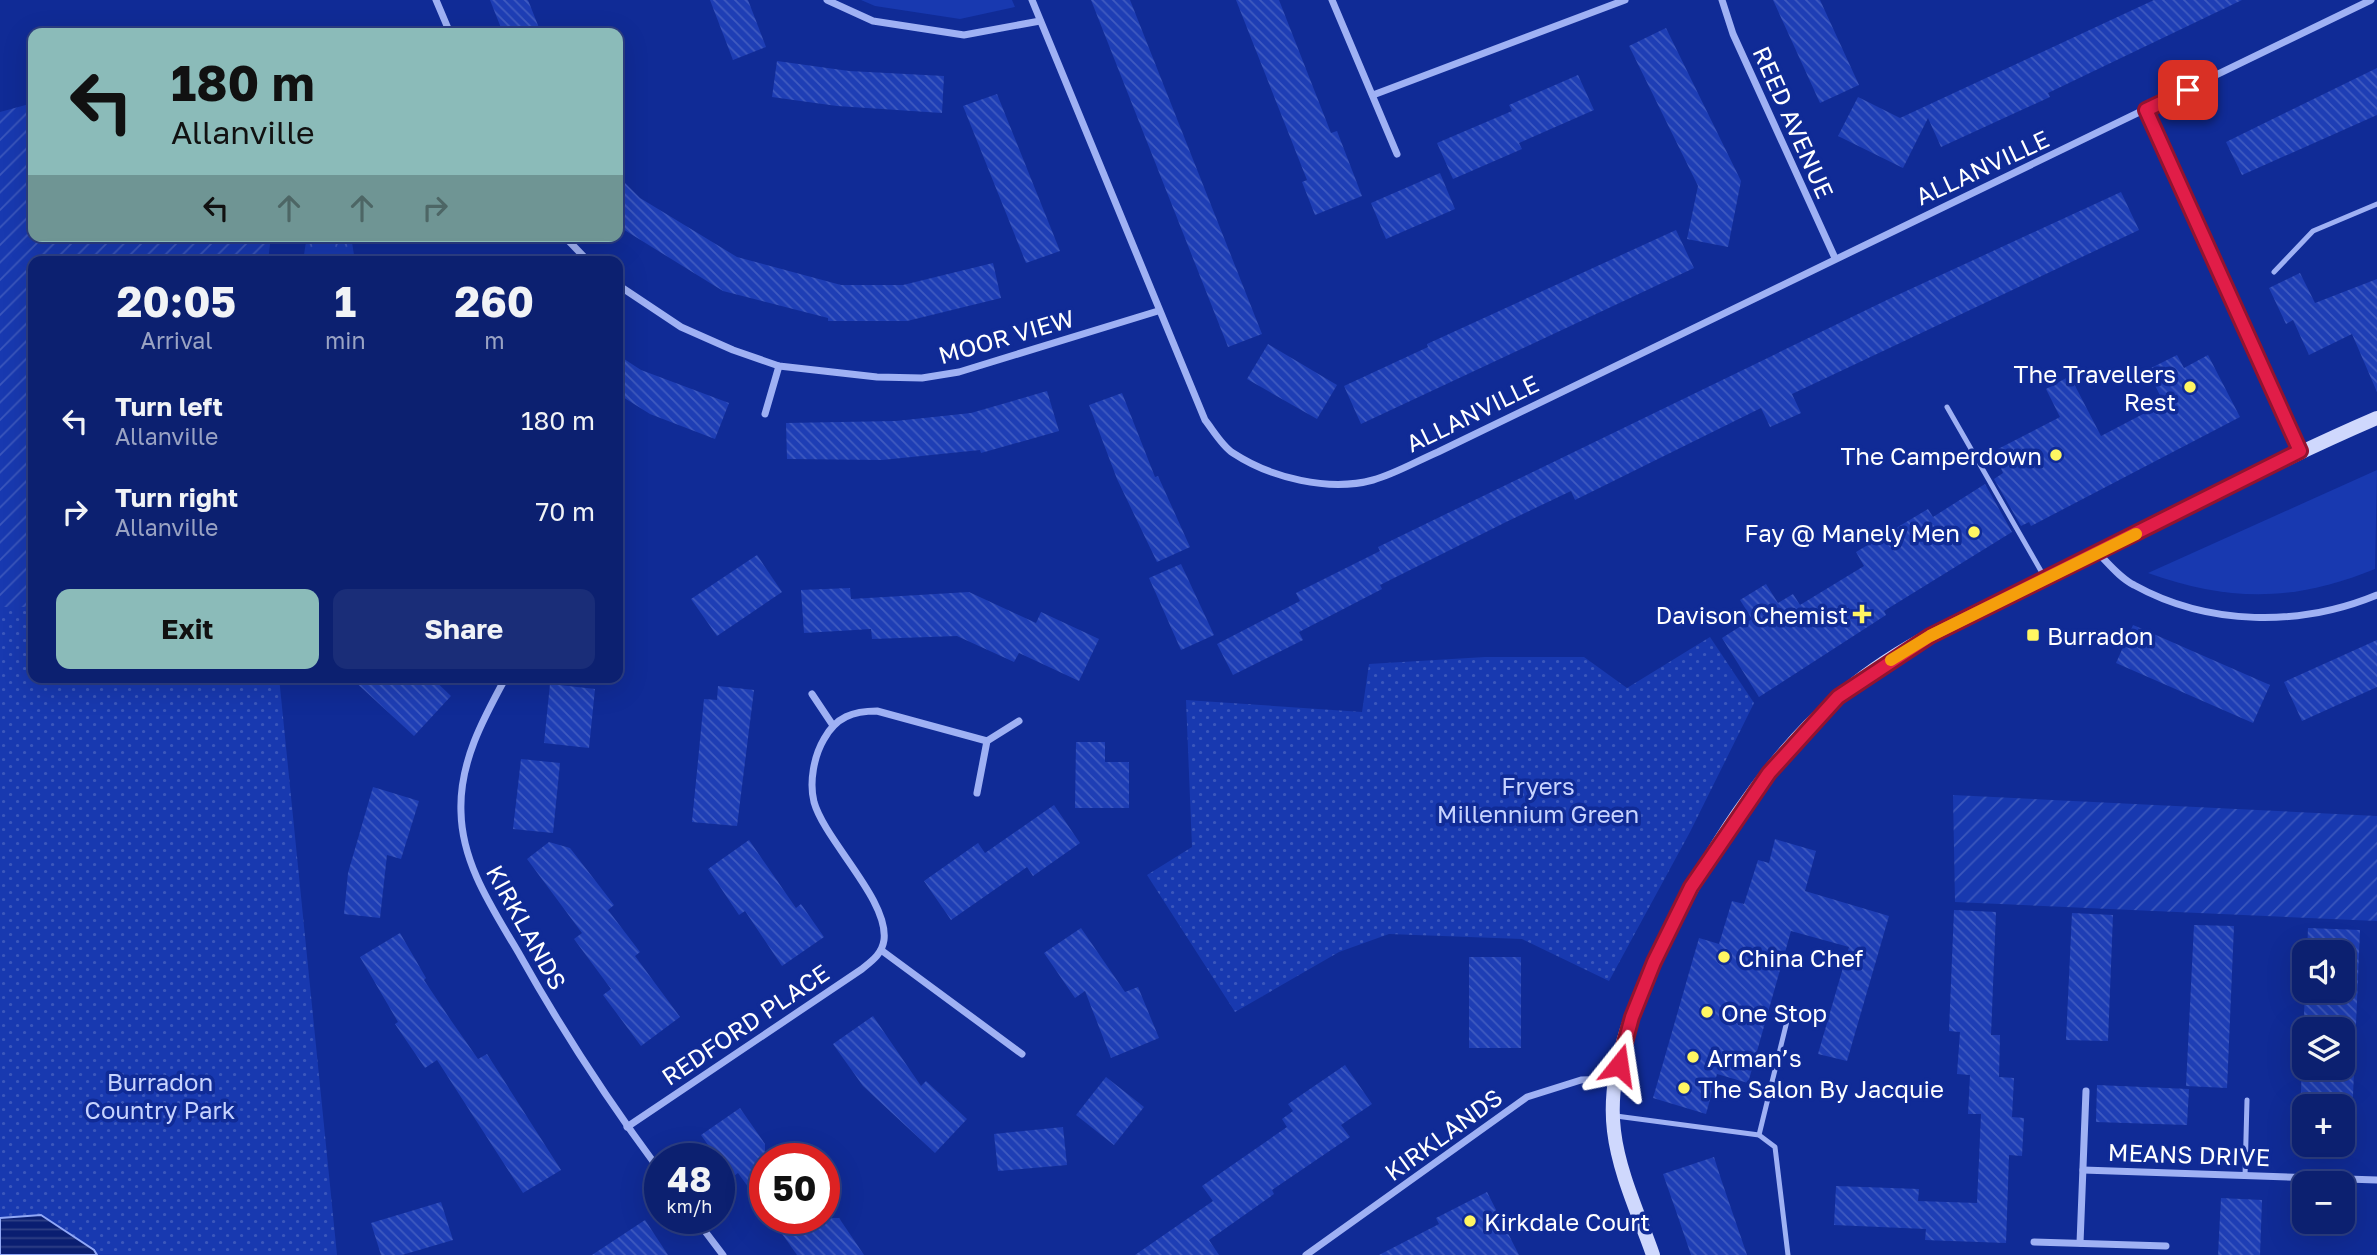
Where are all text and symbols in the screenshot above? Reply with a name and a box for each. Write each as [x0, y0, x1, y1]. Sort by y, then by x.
street label: REED AVENUE [1748, 41, 1840, 203]
text: 180 m [171, 53, 315, 112]
icon: left [56, 56, 147, 147]
pin [2158, 60, 2218, 120]
icon: arrive [2169, 71, 2207, 109]
text: Allanville [171, 113, 315, 151]
street label: ALLANVILLE [1911, 123, 2053, 211]
icon: left [197, 189, 235, 227]
icon: ahead [270, 189, 308, 227]
icon: ahead [343, 189, 381, 227]
icon: right [416, 189, 454, 227]
text: 20:05 [117, 276, 236, 326]
text: 1 [335, 276, 356, 326]
text: 260 [455, 276, 534, 326]
street label: MOOR VIEW [935, 303, 1077, 369]
text: Arrival [140, 326, 213, 354]
text: min [325, 326, 366, 354]
text: m [484, 326, 505, 354]
place label: The Travellers Rest [2014, 359, 2176, 416]
street label: ALLANVILLE [1401, 368, 1543, 458]
marker: The Travellers Rest [2182, 379, 2198, 395]
text: Turn left [115, 391, 223, 422]
icon: left [56, 402, 94, 440]
text: 180 m [521, 405, 595, 436]
text: Allanville [115, 422, 218, 450]
place label: The Camperdown [1840, 441, 2042, 470]
marker: The Camperdown [2048, 447, 2064, 463]
text: Turn right [115, 482, 238, 513]
icon: right [56, 493, 94, 531]
text: 70 m [536, 496, 595, 527]
text: Allanville [115, 513, 218, 541]
place label: Fay @ Manely Men [1744, 518, 1960, 547]
marker: Fay @ Manely Men [1966, 524, 1982, 540]
button: Exit [56, 589, 319, 669]
button: Share [333, 589, 595, 669]
place label: Davison Chemist [1655, 600, 1848, 629]
marker: Davison Chemist [1854, 606, 1870, 622]
place label: Burradon [2047, 621, 2154, 650]
marker: Burradon [2025, 627, 2041, 643]
park label: Fryers Millennium Green [1437, 771, 1639, 828]
street label: KIRKLANDS [481, 860, 573, 994]
map controls [2292, 940, 2355, 1234]
button: sound [2292, 940, 2355, 1003]
place label: China Chef [1738, 943, 1864, 972]
marker: China Chef [1716, 949, 1732, 965]
street label: REDFORD PLACE [656, 957, 834, 1091]
place label: One Stop [1721, 998, 1827, 1027]
marker: One Stop [1699, 1004, 1715, 1020]
button: layers [2292, 1017, 2355, 1080]
position arrow [1582, 1028, 1656, 1102]
place label: Arman’s [1707, 1043, 1802, 1072]
marker: Arman’s [1685, 1049, 1701, 1065]
park label: Burradon Country Park [85, 1067, 235, 1124]
place label: The Salon By Jacquie [1698, 1074, 1944, 1103]
marker: The Salon By Jacquie [1676, 1080, 1692, 1096]
street label: KIRKLANDS [1379, 1082, 1507, 1186]
button: + [2292, 1094, 2355, 1157]
street label: MEANS DRIVE [2107, 1137, 2271, 1171]
speed limit sign: 50 [749, 1143, 840, 1234]
text: 48 [667, 1158, 712, 1200]
button: − [2292, 1171, 2355, 1234]
text: km/h [667, 1195, 712, 1217]
place label: Kirkdale Court [1484, 1207, 1650, 1236]
marker: Kirkdale Court [1462, 1213, 1478, 1229]

